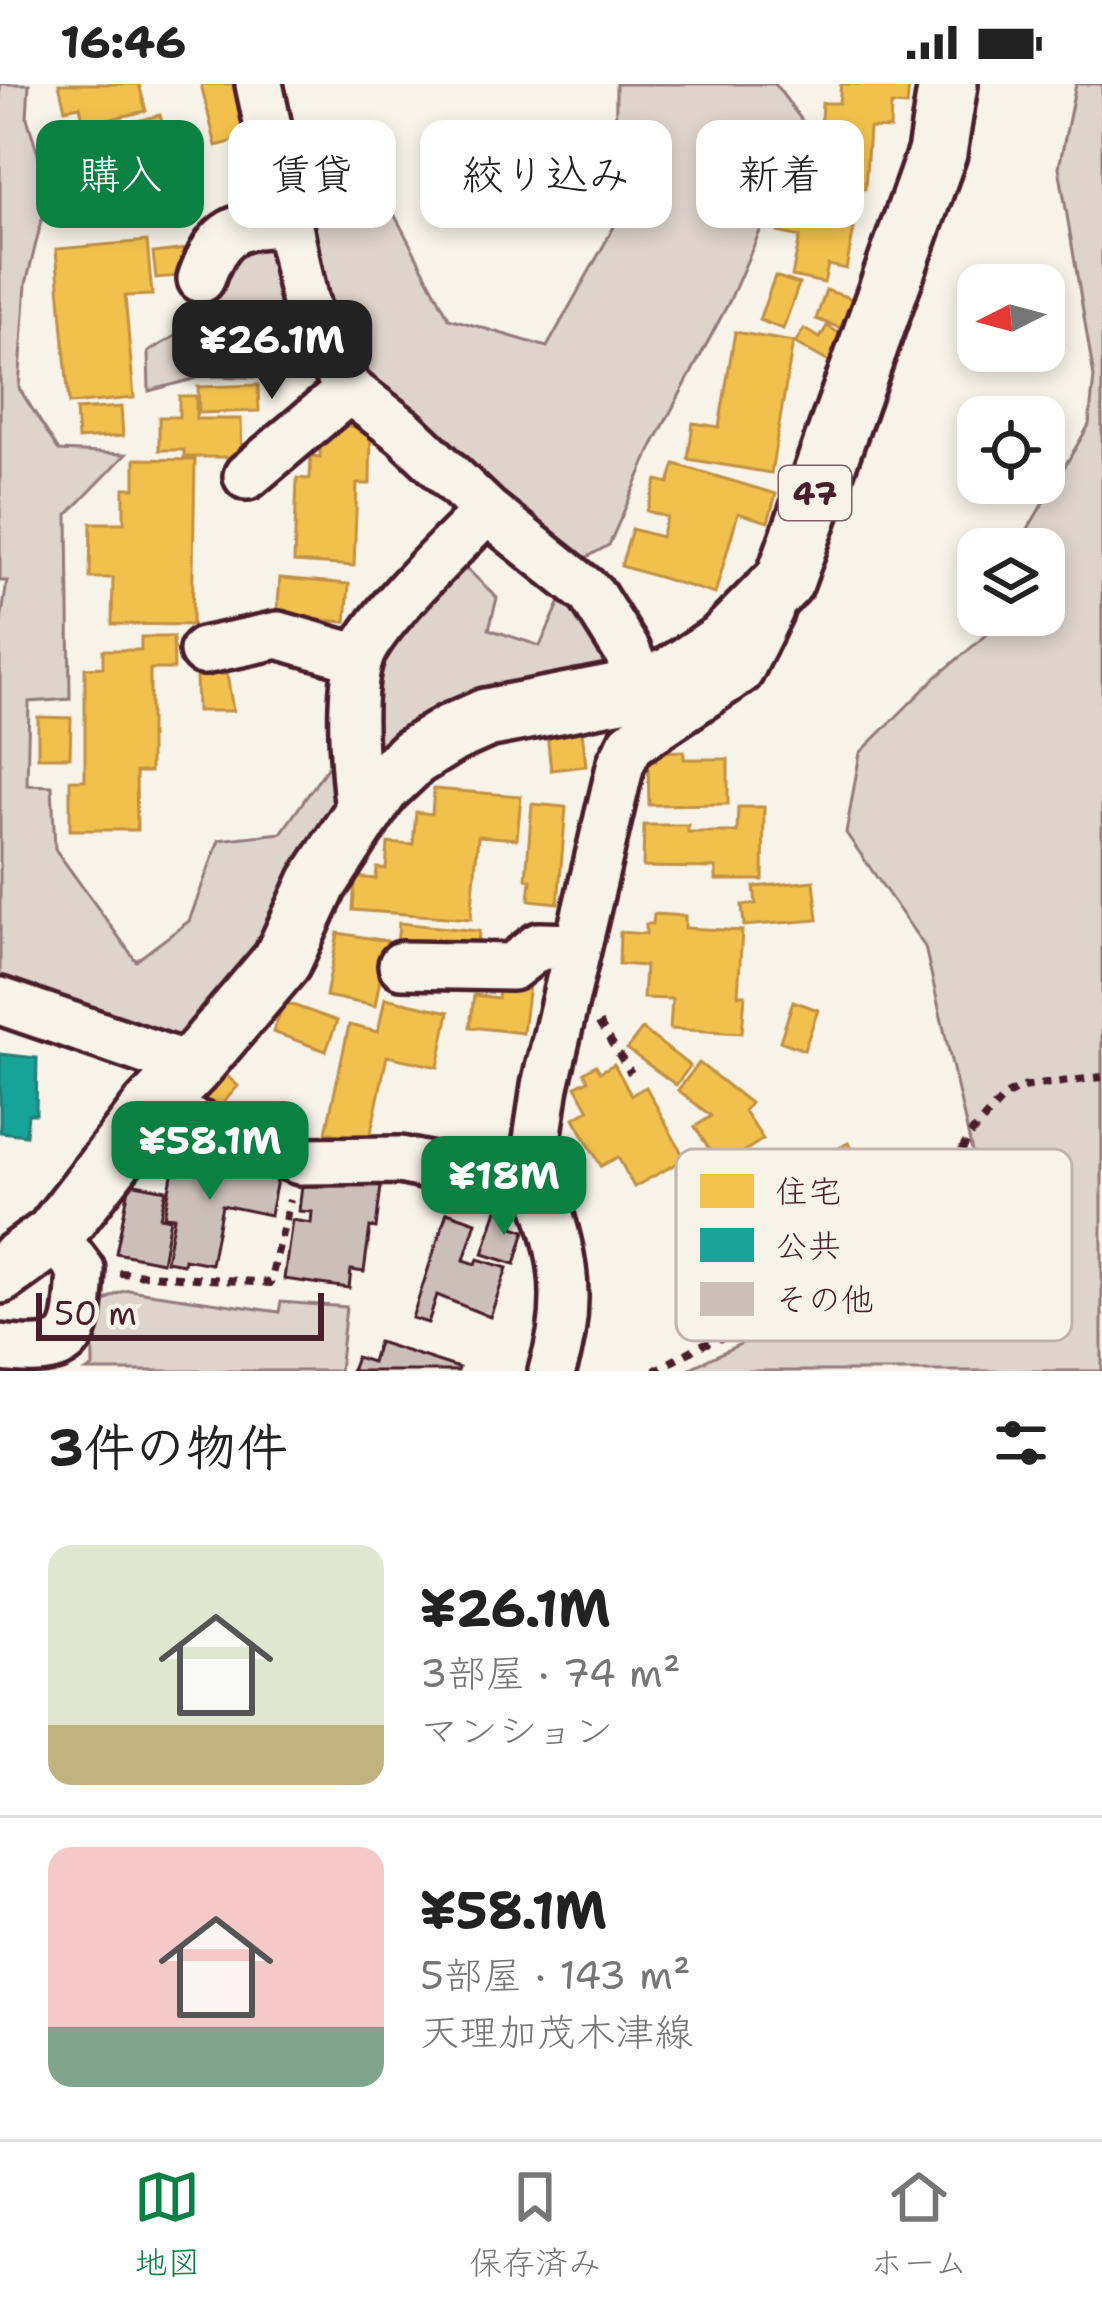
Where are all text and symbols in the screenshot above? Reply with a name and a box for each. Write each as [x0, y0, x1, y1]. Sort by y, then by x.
text: 16:46 [60, 12, 186, 72]
chip: 購入 [36, 120, 204, 228]
chip: 賃貸 [228, 120, 396, 228]
chip: 絞り込み [420, 120, 672, 228]
chip: 新着 [696, 120, 864, 228]
north arrow [957, 264, 1065, 372]
map controls [957, 264, 1065, 636]
pin: ¥26.1M [174, 300, 370, 402]
text: ¥26.1M [199, 313, 345, 365]
button: locate [957, 396, 1065, 504]
road number: 47 [779, 466, 851, 520]
button: layers [957, 528, 1065, 636]
pin: ¥58.1M [112, 1101, 308, 1203]
text: ¥58.1M [139, 1114, 281, 1166]
pin: ¥18M [433, 1136, 575, 1238]
text: ¥18M [448, 1149, 560, 1201]
legend [676, 1149, 1072, 1341]
text: 住宅 [775, 1169, 841, 1214]
text: 公共 [775, 1223, 841, 1268]
text: その他 [775, 1277, 874, 1322]
scale bar [36, 1287, 324, 1340]
text: 50 m [54, 1291, 137, 1336]
icon: filters [988, 1410, 1054, 1476]
text: 3件の物件 [48, 1413, 288, 1481]
text: ¥26.1M [420, 1574, 611, 1642]
icon: home [144, 1593, 288, 1737]
text: 3部屋 · 74 m² [420, 1647, 681, 1699]
text: マンション [420, 1704, 613, 1756]
text: ¥58.1M [420, 1876, 607, 1944]
icon: home [144, 1895, 288, 2039]
text: 5部屋 · 143 m² [420, 1949, 691, 2001]
text: 天理加茂木津線 [420, 2006, 693, 2058]
tab: 地図 [134, 2164, 200, 2285]
tab: 保存済み [469, 2164, 601, 2285]
tab: ホーム [870, 2164, 968, 2285]

